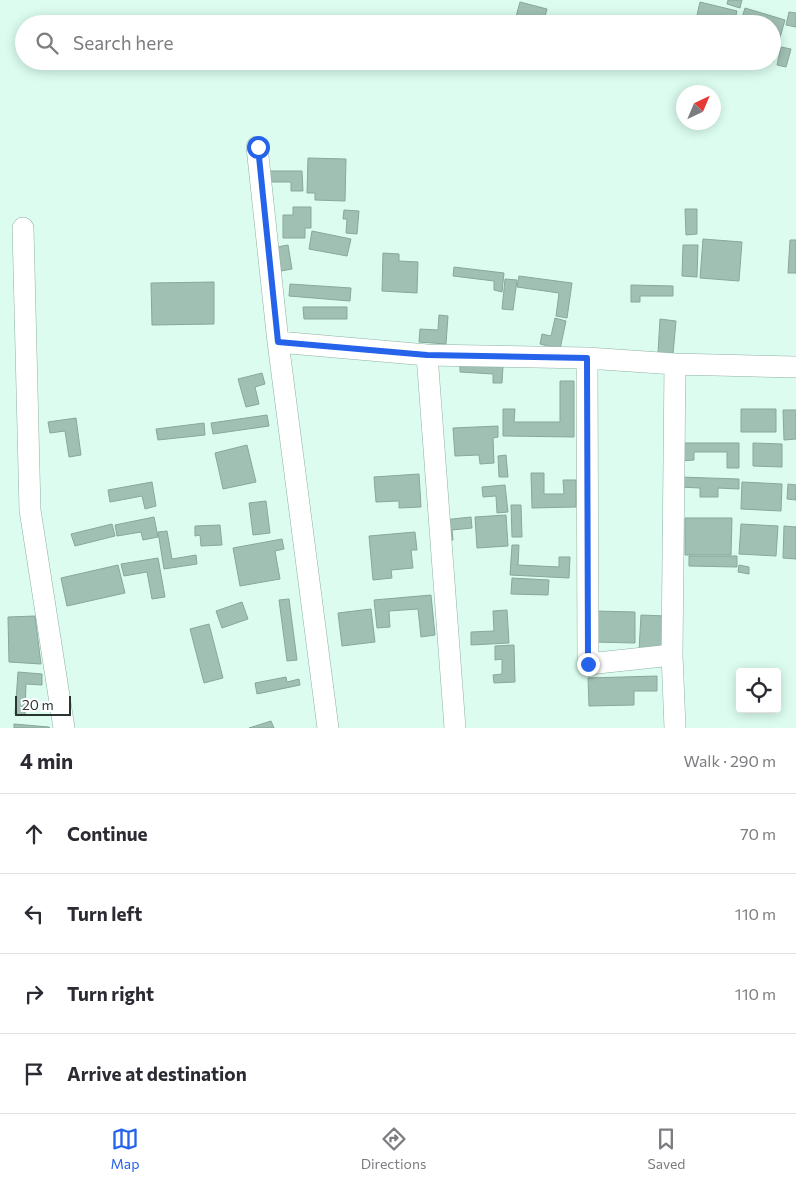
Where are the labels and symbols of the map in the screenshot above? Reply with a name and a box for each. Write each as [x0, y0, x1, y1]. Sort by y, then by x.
north arrow [676, 85, 721, 130]
route start [247, 136, 270, 159]
route end [577, 653, 600, 676]
scale bar [15, 693, 71, 716]

